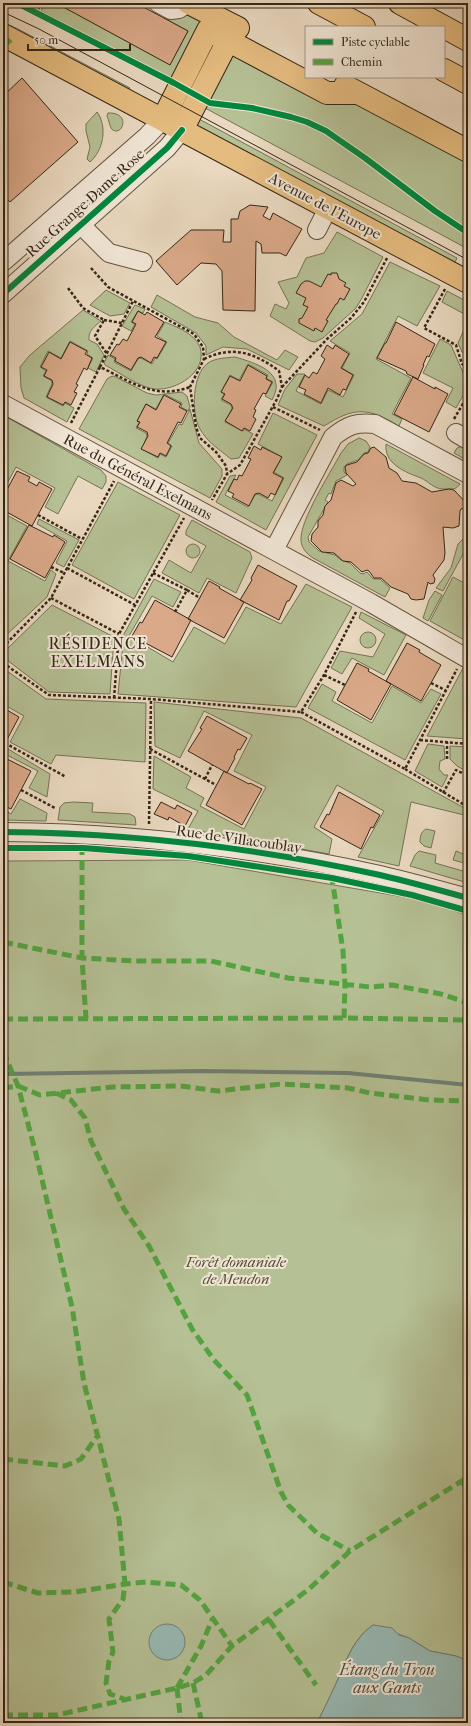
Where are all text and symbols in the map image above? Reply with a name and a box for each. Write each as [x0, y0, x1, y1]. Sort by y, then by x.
scale bar [28, 26, 130, 52]
legend [305, 26, 445, 78]
text: 50 m [34, 33, 58, 47]
text: Piste cyclable [341, 35, 410, 49]
text: Chemin [341, 55, 382, 69]
street label: Rue Grange Dame Rose [22, 145, 149, 261]
street label: Avenue de l'Europe [265, 168, 385, 244]
street label: Rue du Général Exelmans [60, 430, 216, 524]
district label: RÉSIDENCE EXELMANS [48, 633, 148, 671]
street label: Rue de Villacoublay [175, 821, 304, 857]
park label: Forêt domaniale de Meudon [185, 1253, 287, 1288]
water label: Étang du Trou aux Gants [338, 1659, 435, 1697]

